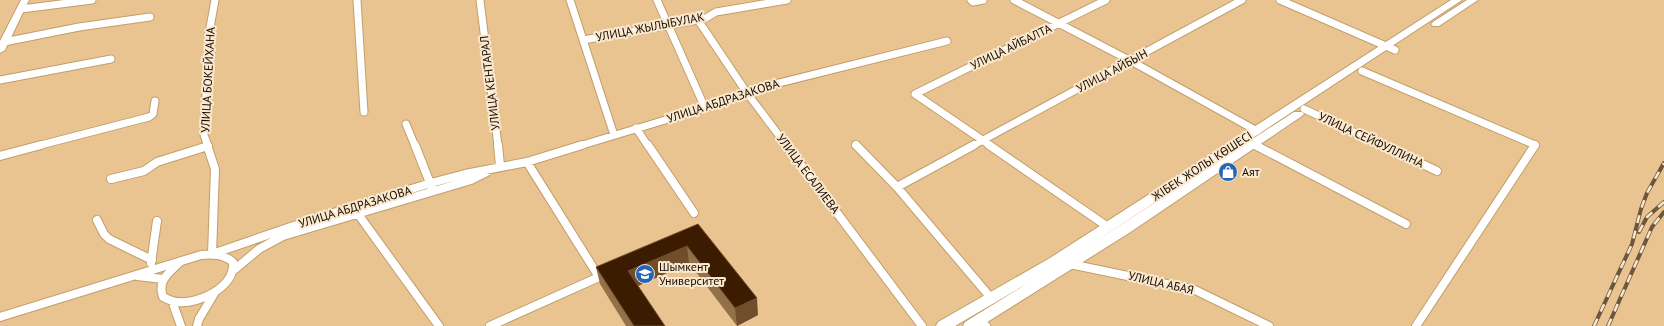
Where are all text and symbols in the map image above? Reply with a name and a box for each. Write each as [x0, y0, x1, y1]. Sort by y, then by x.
street label: УЛИЦА ЖЫЛЫБУЛАК [594, 9, 705, 44]
street label: УЛИЦА АЙБАЛТА [968, 20, 1054, 73]
street label: УЛИЦА БОКЕЙХАНА [197, 27, 218, 133]
street label: УЛИЦА КЕНТАРАЛ [476, 35, 503, 131]
street label: УЛИЦА АЙБЫН [1074, 45, 1150, 96]
street label: УЛИЦА АБДРАЗАКОВА [665, 75, 781, 126]
street label: УЛИЦА СЕЙФУЛЛИНА [1316, 108, 1426, 171]
street label: ЖІБЕК ЖОЛЫ КӨШЕСІ [1148, 127, 1255, 204]
street label: УЛИЦА ЕСАЛИЕВА [774, 131, 843, 217]
shop icon: Аят [1217, 161, 1239, 183]
place label: Аят [1242, 164, 1260, 179]
street label: УЛИЦА АБДРАЗАКОВА [297, 182, 413, 231]
place label: Шымкент Университет [659, 259, 724, 288]
school or university icon: Шымкент Университет [634, 263, 656, 285]
street label: УЛИЦА АБАЯ [1127, 268, 1195, 297]

